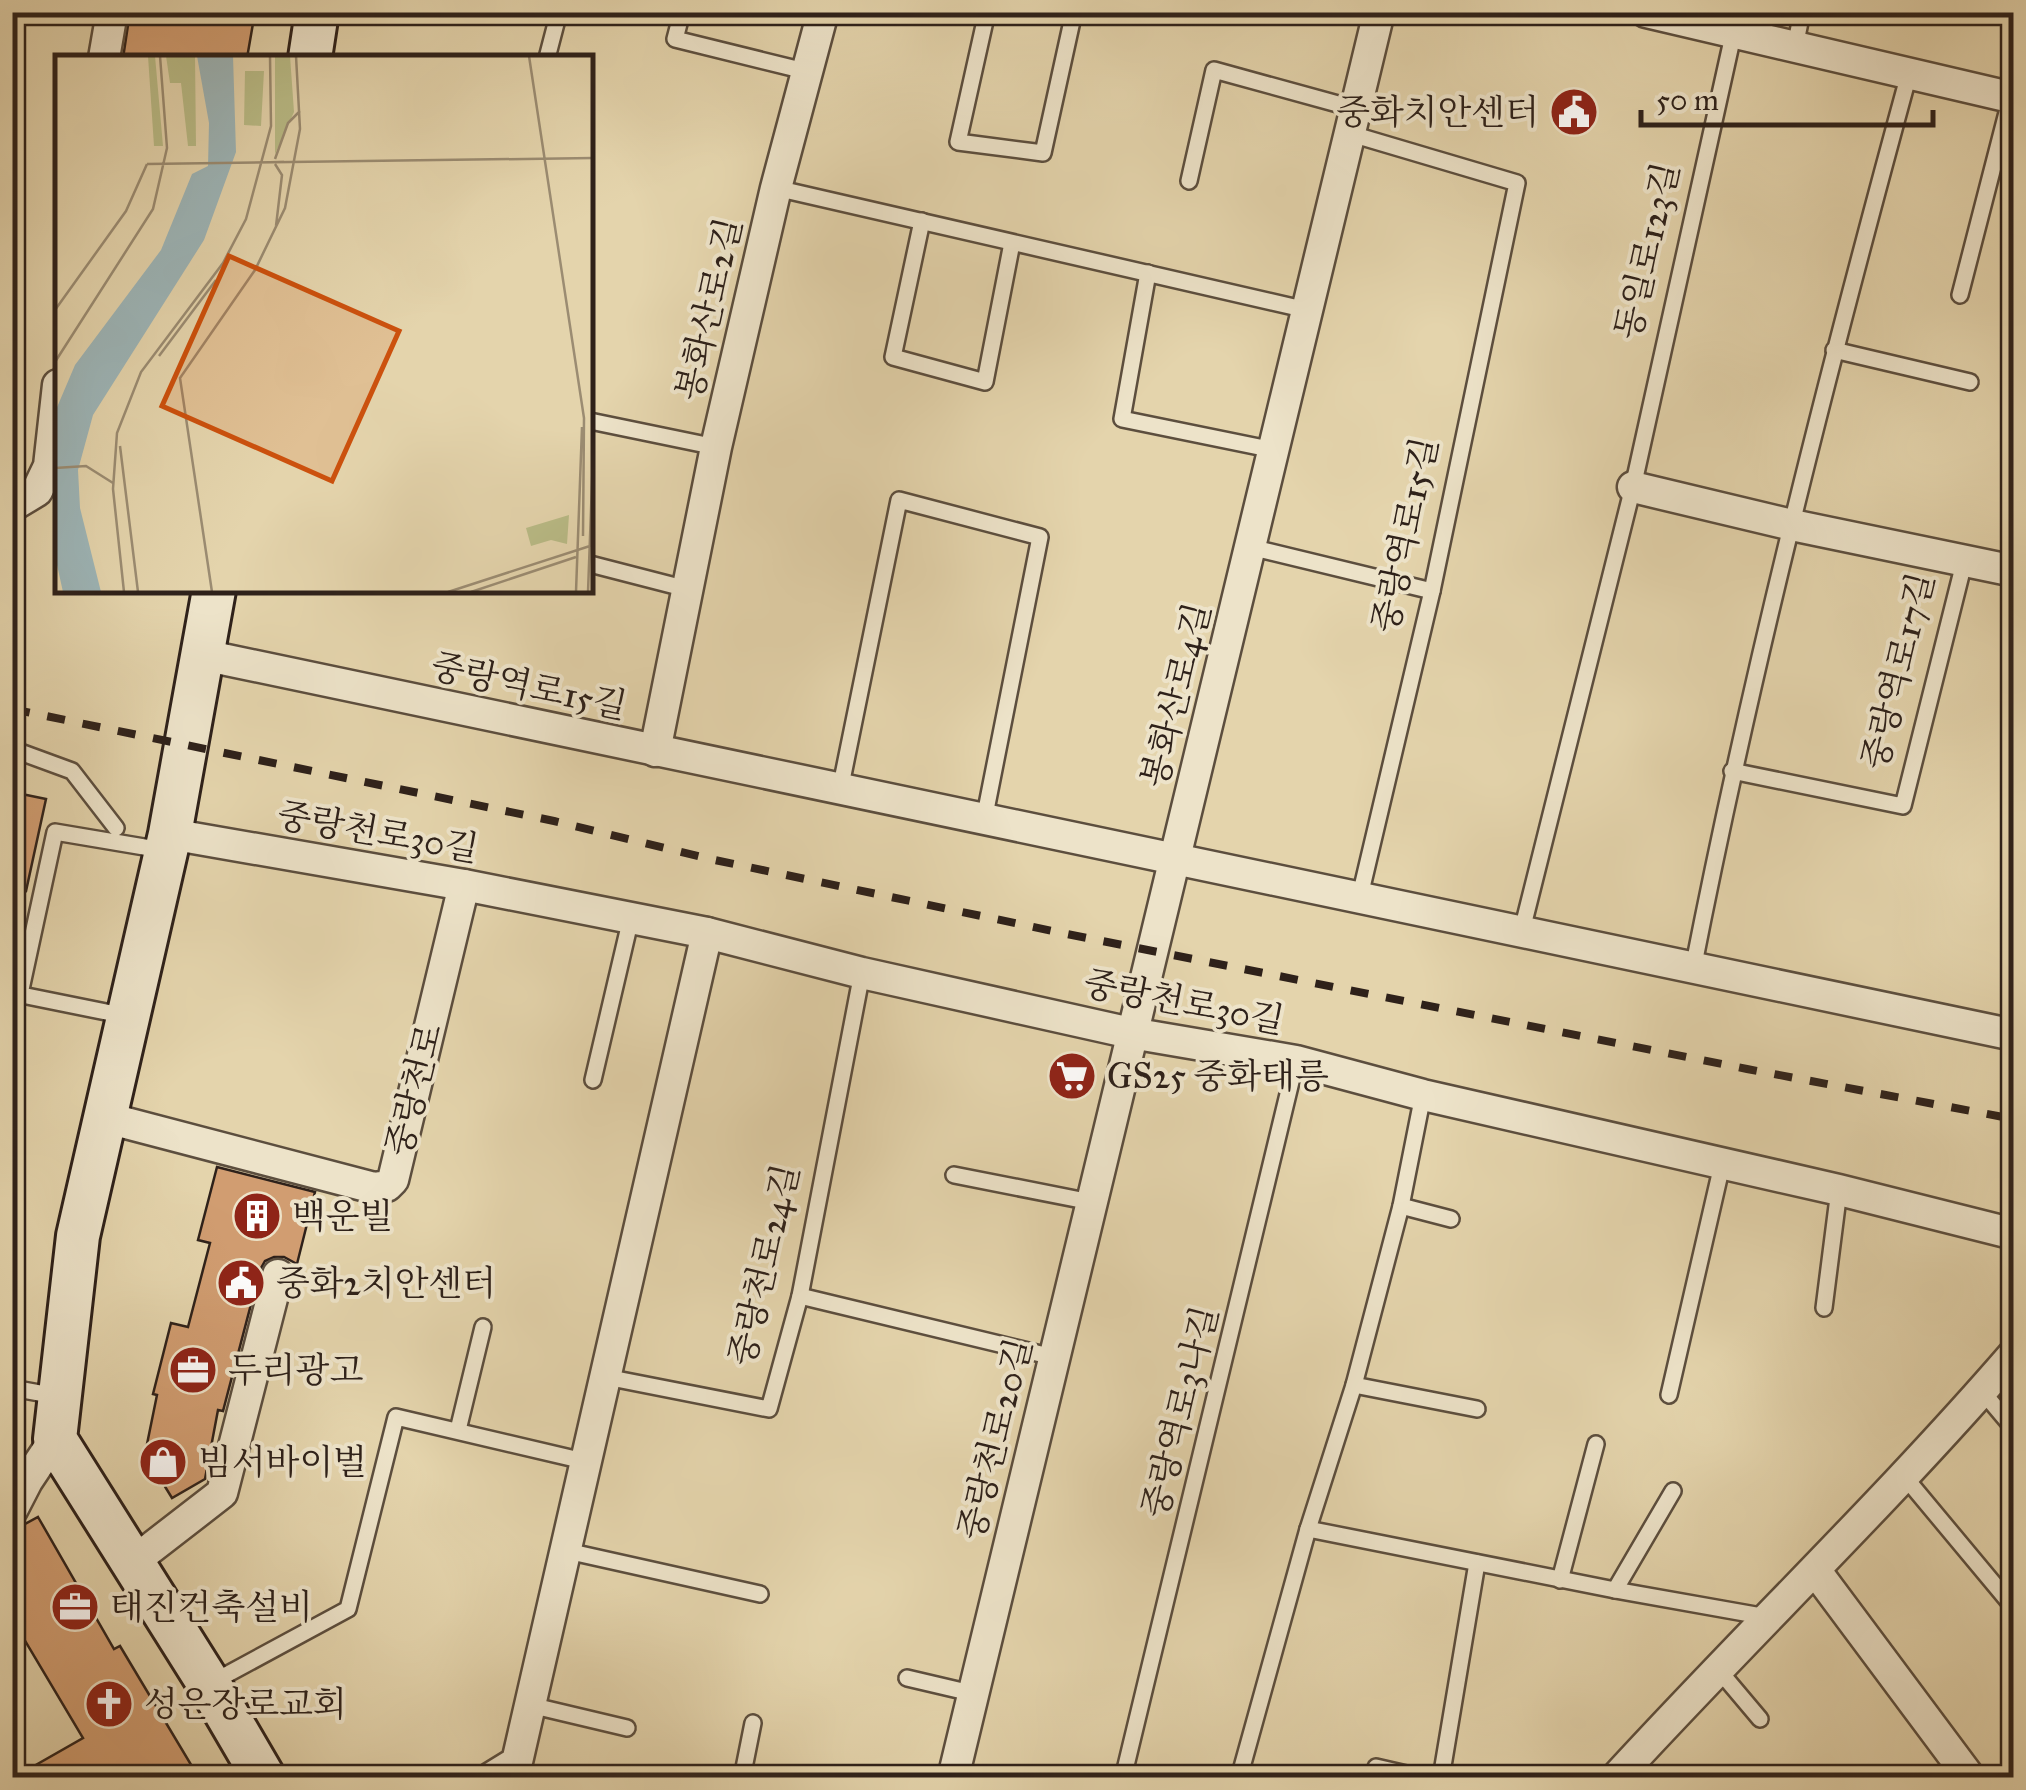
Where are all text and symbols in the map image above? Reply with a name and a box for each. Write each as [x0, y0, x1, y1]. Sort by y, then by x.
inset map [55, 55, 592, 592]
scale bar [1641, 65, 1934, 127]
text: 50 m [1656, 82, 1719, 118]
public building icon: 중화치안센터 [1548, 86, 1600, 138]
place label: 중화치안센터 [1336, 91, 1539, 134]
street label: 동일로123길 [1606, 158, 1689, 344]
street label: 봉화산로2길 [668, 214, 751, 405]
street label: 중랑역로15길 [1364, 433, 1447, 637]
street label: 중랑역로17길 [1853, 568, 1944, 774]
street label: 봉화산로4길 [1133, 598, 1220, 792]
street label: 중랑역로15길 [427, 645, 631, 728]
street label: 중랑천로30길 [274, 794, 482, 871]
street label: 중랑천로30길 [1080, 962, 1288, 1043]
street label: 중랑천로 [377, 1019, 452, 1161]
supermarket icon: GS25 중화태릉 [1046, 1050, 1098, 1102]
place label: GS25 중화태릉 [1107, 1055, 1329, 1098]
street label: 중랑천로24길 [720, 1160, 809, 1370]
building icon: 백운빌 [231, 1190, 283, 1242]
place label: 백운빌 [292, 1195, 393, 1238]
public building icon: 중화2치안센터 [215, 1257, 267, 1309]
place label: 중화2치안센터 [276, 1262, 496, 1305]
street label: 중랑역로3나길 [1133, 1302, 1228, 1523]
street label: 중랑천로20길 [950, 1334, 1041, 1545]
office icon: 두리광고 [167, 1344, 219, 1396]
place label: 두리광고 [228, 1349, 363, 1392]
shop icon: 빔서바이벌 [137, 1436, 189, 1488]
place label: 빔서바이벌 [198, 1441, 367, 1484]
office icon: 태진건축설비 [49, 1581, 101, 1633]
place label: 태진건축설비 [110, 1586, 313, 1629]
church icon: 성은장로교회 [83, 1678, 135, 1730]
place label: 성은장로교회 [144, 1683, 347, 1726]

